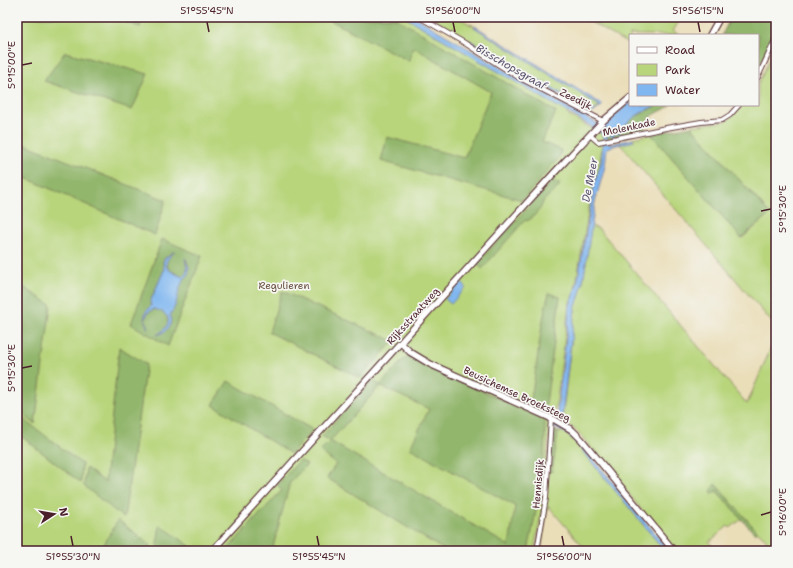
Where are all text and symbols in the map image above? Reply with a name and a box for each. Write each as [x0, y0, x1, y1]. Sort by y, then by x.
text: 51°55'45"N [180, 4, 234, 17]
text: 51°56'00"N [425, 4, 481, 17]
text: 51°56'15"N [672, 4, 724, 17]
legend [629, 34, 759, 106]
text: 5°15'00"E [5, 41, 18, 89]
water label: Bisschopsgraaf [473, 41, 551, 94]
text: Road [665, 42, 696, 58]
text: Park [665, 62, 691, 78]
text: Water [665, 82, 701, 98]
street label: Zeedijk [558, 86, 595, 112]
street label: Molenkade [601, 115, 657, 139]
water label: De Meer [578, 156, 602, 204]
text: 5°15'30"E [776, 185, 789, 233]
park label: Regulieren [258, 279, 310, 292]
street label: Rijksstraatweg [384, 285, 442, 347]
text: 5°15'30"E [5, 344, 18, 392]
street label: Beusichemse Broeksteeg [461, 363, 573, 425]
street label: Hennisdijk [529, 458, 547, 509]
text: 5°16'00"E [776, 488, 789, 536]
north arrow [34, 494, 74, 534]
text: N [55, 506, 72, 518]
text: 51°55'30"N [46, 550, 100, 563]
text: 51°55'45"N [292, 550, 346, 563]
text: 51°56'00"N [536, 550, 592, 563]

